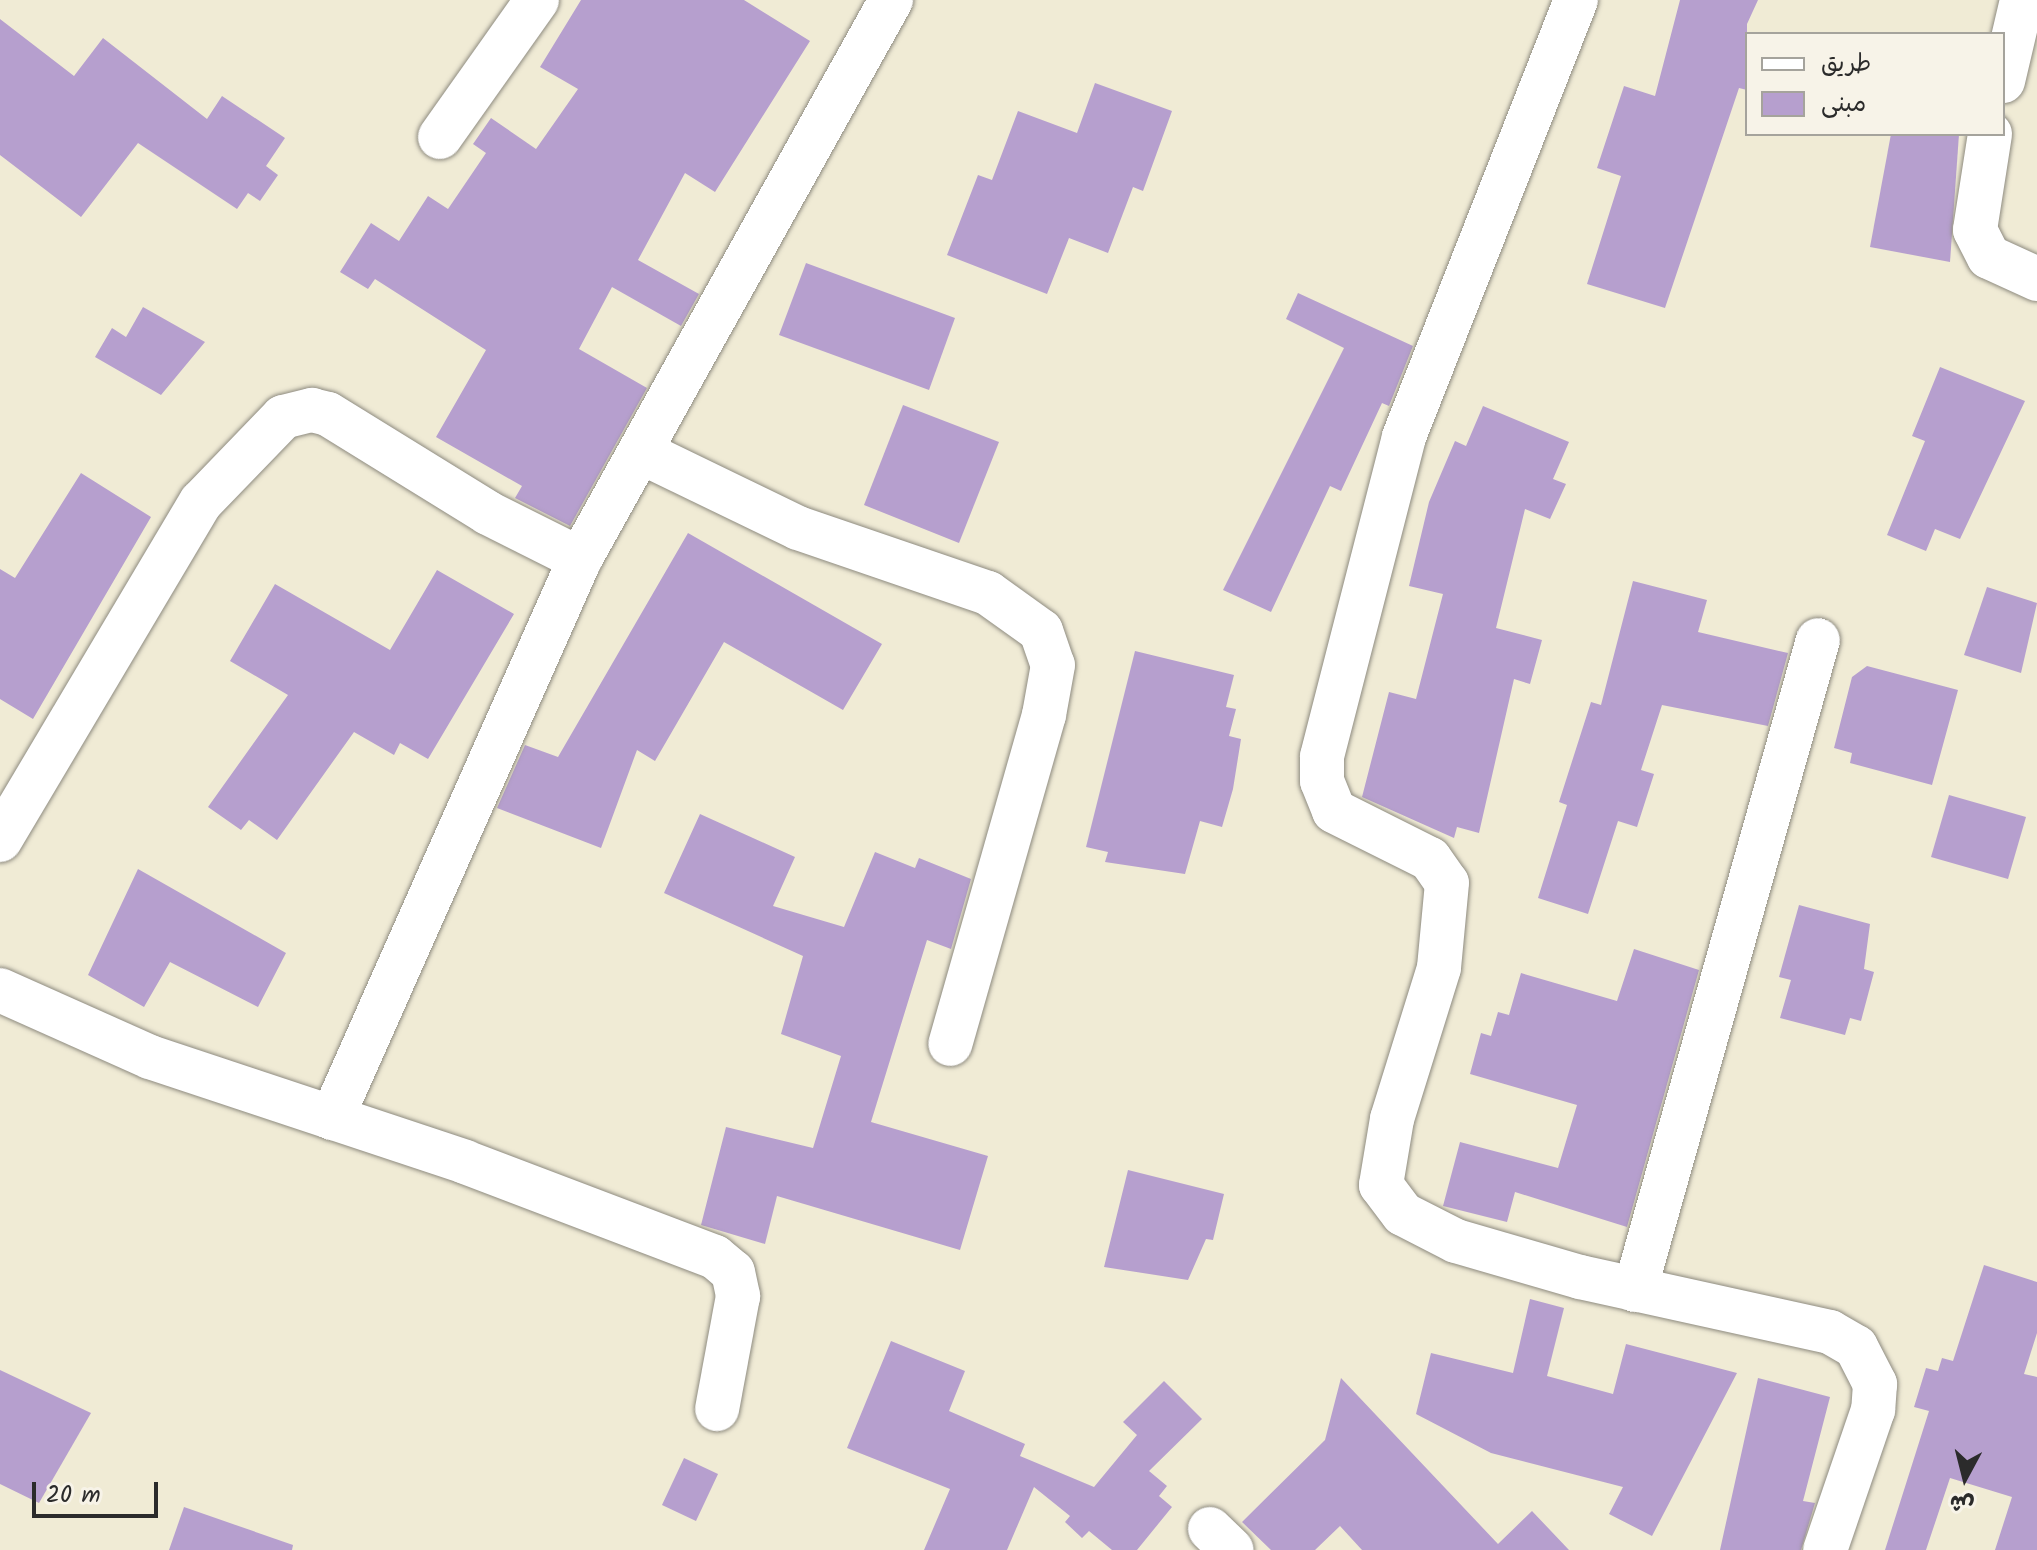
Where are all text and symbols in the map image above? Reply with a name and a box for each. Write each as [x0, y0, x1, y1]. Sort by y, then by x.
legend [1745, 32, 2005, 136]
text: طريق [1821, 45, 1871, 84]
text: مبنى [1821, 85, 1866, 124]
north arrow [1925, 1438, 2005, 1518]
scale bar [36, 1466, 162, 1516]
text: 20 m [46, 1476, 101, 1515]
text: ش [1948, 1483, 1976, 1521]

